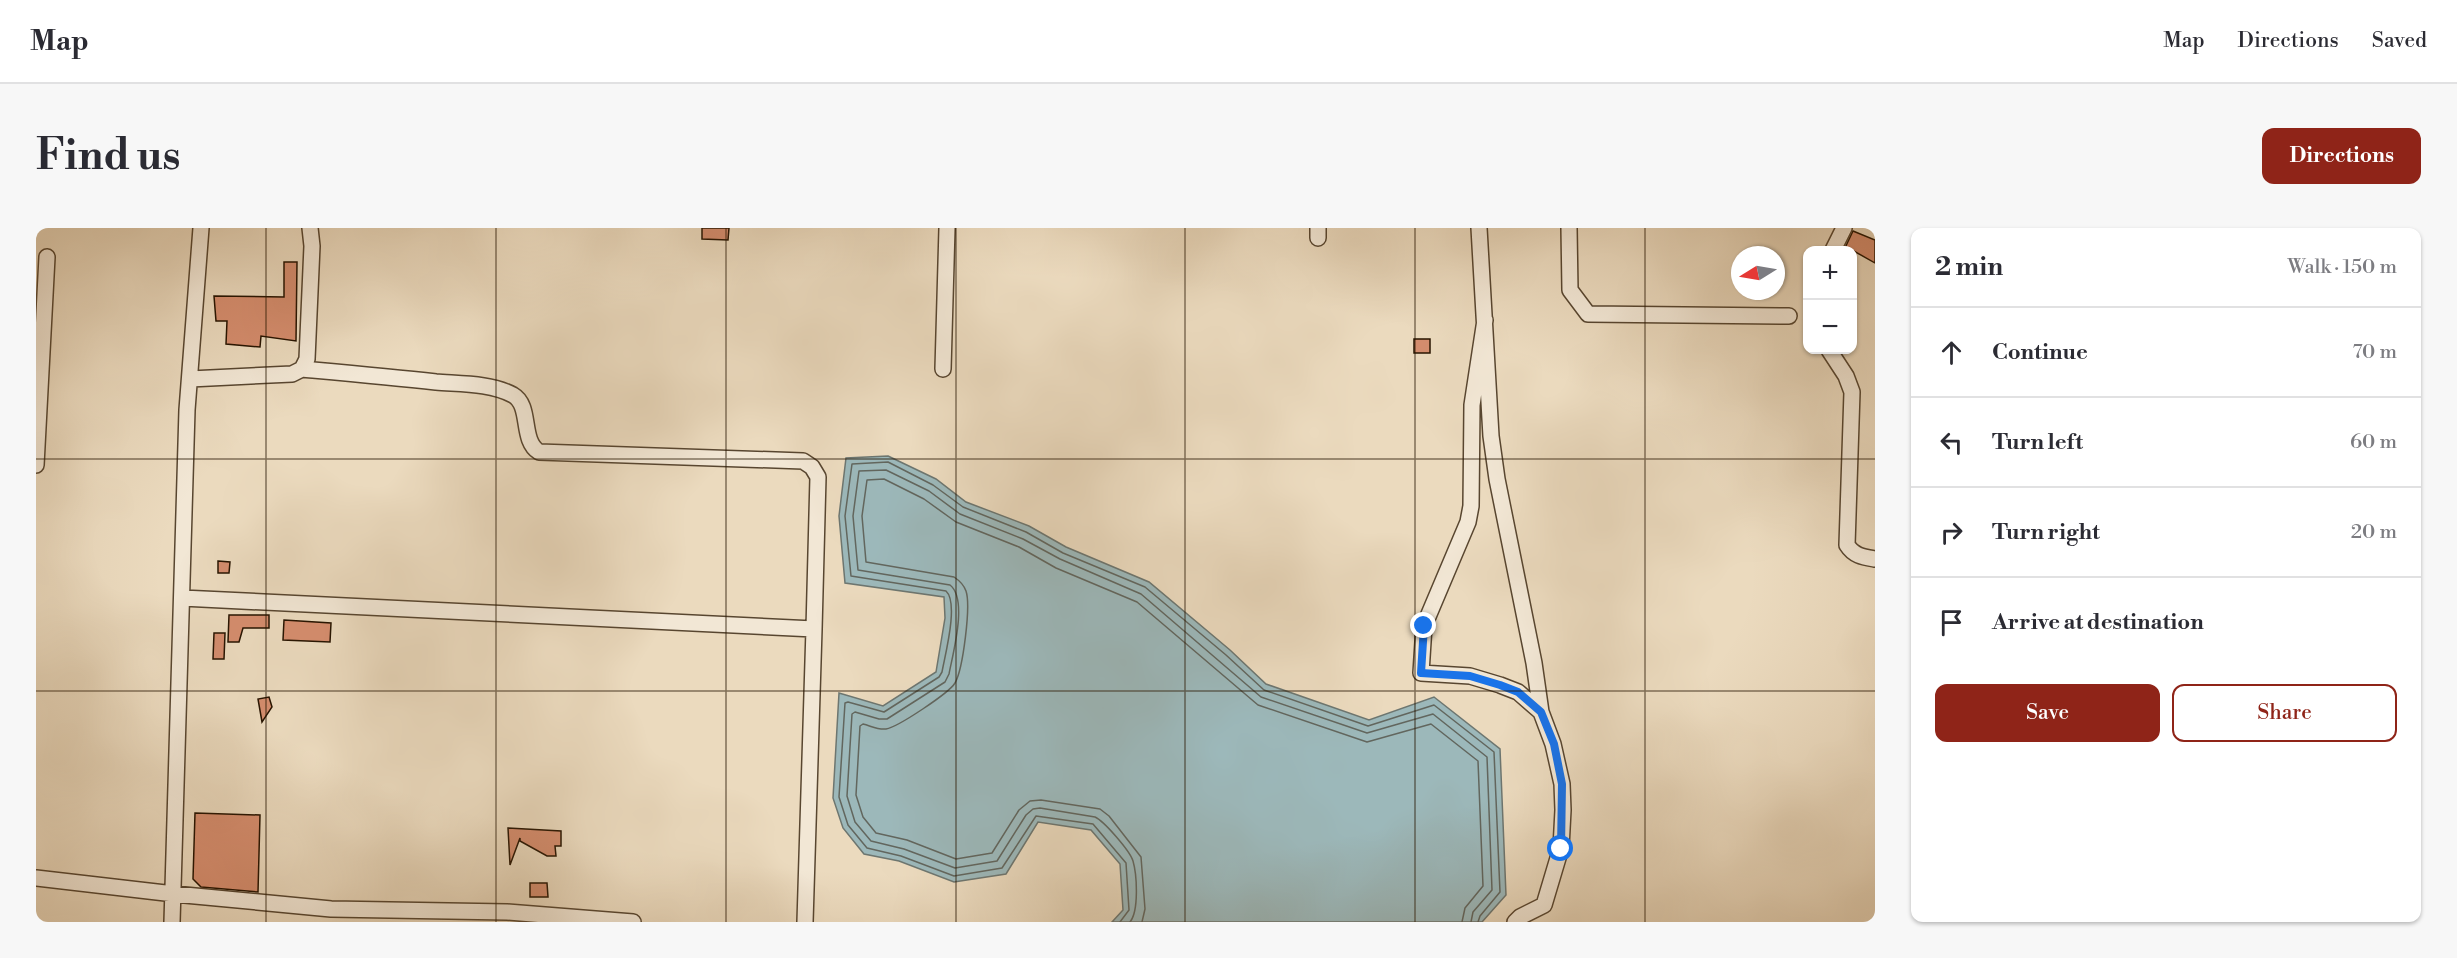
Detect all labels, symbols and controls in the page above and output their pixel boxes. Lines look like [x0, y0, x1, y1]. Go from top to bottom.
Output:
text: Map [30, 24, 89, 59]
text: Map [2163, 28, 2205, 54]
text: Directions [2238, 28, 2339, 54]
text: Saved [2372, 28, 2427, 54]
button: Directions [2262, 128, 2421, 184]
text: Find us [36, 130, 180, 183]
north arrow [1731, 246, 1785, 300]
map controls [1803, 246, 1857, 354]
button: + [1803, 246, 1857, 300]
text: 2 min [1935, 251, 2003, 283]
text: Walk · 150 m [2288, 255, 2397, 280]
button: − [1803, 300, 1857, 354]
icon: ahead [1935, 336, 1968, 369]
text: Continue [1992, 339, 2088, 366]
text: 70 m [2353, 340, 2397, 365]
icon: left [1935, 426, 1968, 459]
text: Turn left [1992, 429, 2083, 456]
text: 60 m [2350, 430, 2397, 455]
icon: right [1935, 516, 1968, 549]
text: Turn right [1992, 519, 2100, 546]
text: 20 m [2351, 520, 2397, 545]
icon: arrive [1935, 606, 1968, 639]
text: Arrive at destination [1992, 609, 2204, 636]
route end [1410, 612, 1436, 638]
button: Save [1935, 684, 2160, 742]
button: Share [2172, 684, 2397, 742]
route start [1547, 835, 1573, 861]

